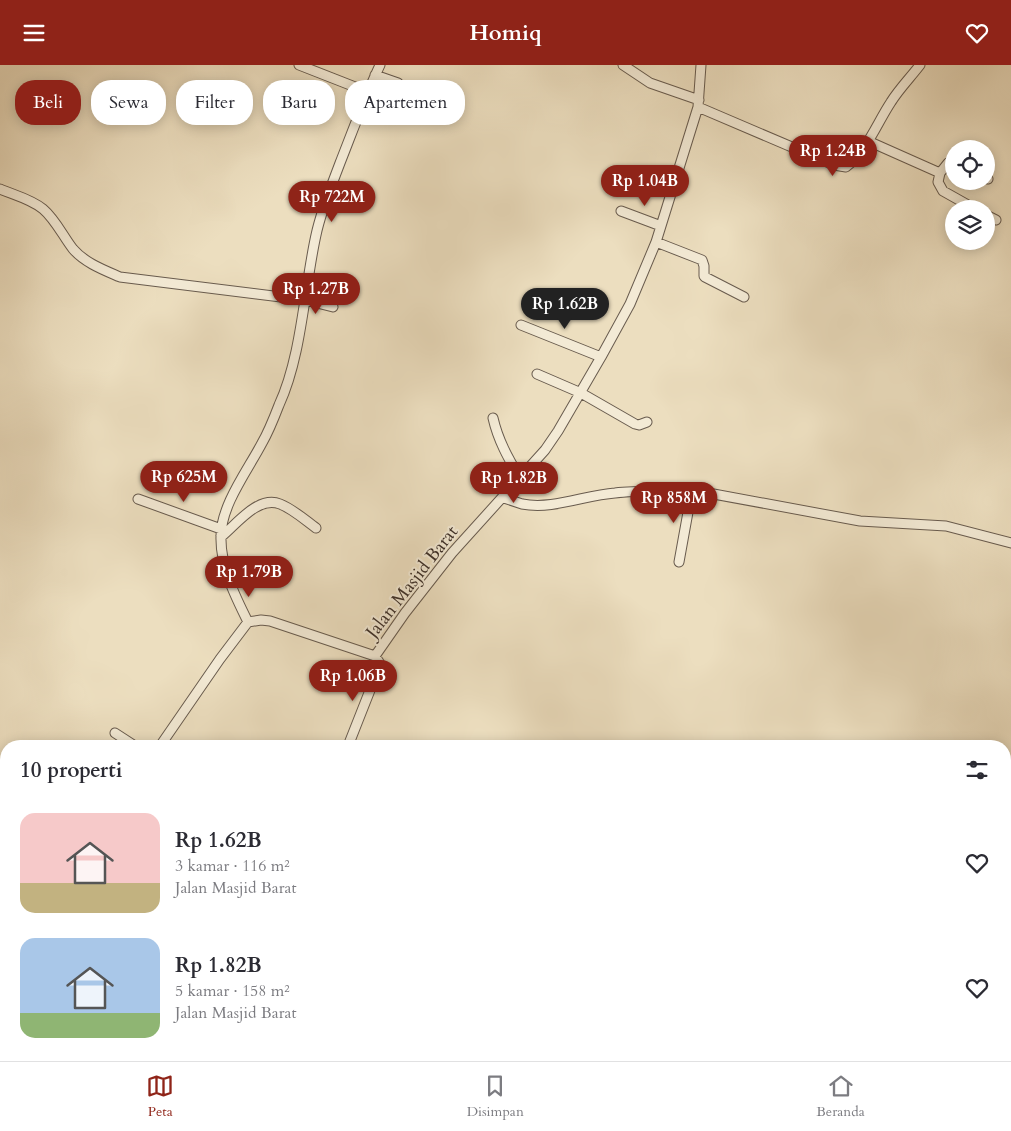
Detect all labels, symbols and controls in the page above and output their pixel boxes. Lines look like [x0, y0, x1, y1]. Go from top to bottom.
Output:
text: Homiq [469, 18, 542, 48]
icon: menu [20, 19, 48, 47]
icon: heart [963, 19, 991, 47]
chip: Beli [15, 80, 81, 125]
chip: Sewa [91, 80, 166, 125]
chip: Filter [176, 80, 253, 125]
chip: Baru [263, 80, 335, 125]
chip: Apartemen [345, 80, 465, 125]
pin: Rp 1.24B [781, 135, 885, 177]
text: Rp 1.24B [800, 140, 866, 162]
map controls [945, 140, 995, 250]
button: locate [945, 140, 995, 190]
pin: Rp 1.04B [593, 165, 697, 207]
text: Rp 1.04B [612, 170, 678, 192]
pin: Rp 722M [286, 181, 378, 223]
text: Rp 722M [299, 186, 365, 208]
button: layers [945, 200, 995, 250]
pin: Rp 1.27B [264, 273, 368, 315]
text: Rp 1.27B [283, 278, 349, 300]
pin: Rp 1.62B [513, 287, 617, 330]
text: Rp 1.62B [532, 293, 598, 315]
pin: Rp 625M [138, 461, 230, 503]
pin: Rp 1.82B [462, 461, 566, 504]
text: Rp 625M [151, 466, 217, 488]
text: Rp 1.82B [481, 467, 547, 489]
pin: Rp 858M [628, 481, 720, 524]
text: Rp 858M [641, 487, 707, 509]
street label: Jalan Masjid Barat [358, 520, 464, 646]
pin: Rp 1.79B [197, 555, 301, 598]
text: Rp 1.79B [216, 561, 282, 583]
pin: Rp 1.06B [301, 659, 405, 702]
text: Rp 1.06B [320, 665, 386, 687]
text: 10 properti [20, 756, 122, 785]
icon: filters [963, 756, 991, 784]
text: Rp 1.62B [175, 826, 262, 855]
icon: home [60, 833, 120, 893]
icon: heart [963, 849, 991, 877]
text: 3 kamar · 116 m² [175, 855, 290, 877]
text: Jalan Masjid Barat [175, 877, 296, 899]
text: Rp 1.82B [175, 951, 262, 980]
icon: home [60, 958, 120, 1018]
icon: heart [963, 974, 991, 1002]
text: 5 kamar · 158 m² [175, 980, 290, 1002]
text: Jalan Masjid Barat [175, 1002, 296, 1024]
tab: Peta [146, 1072, 174, 1121]
tab: Disimpan [467, 1072, 524, 1121]
tab: Beranda [816, 1072, 865, 1121]

